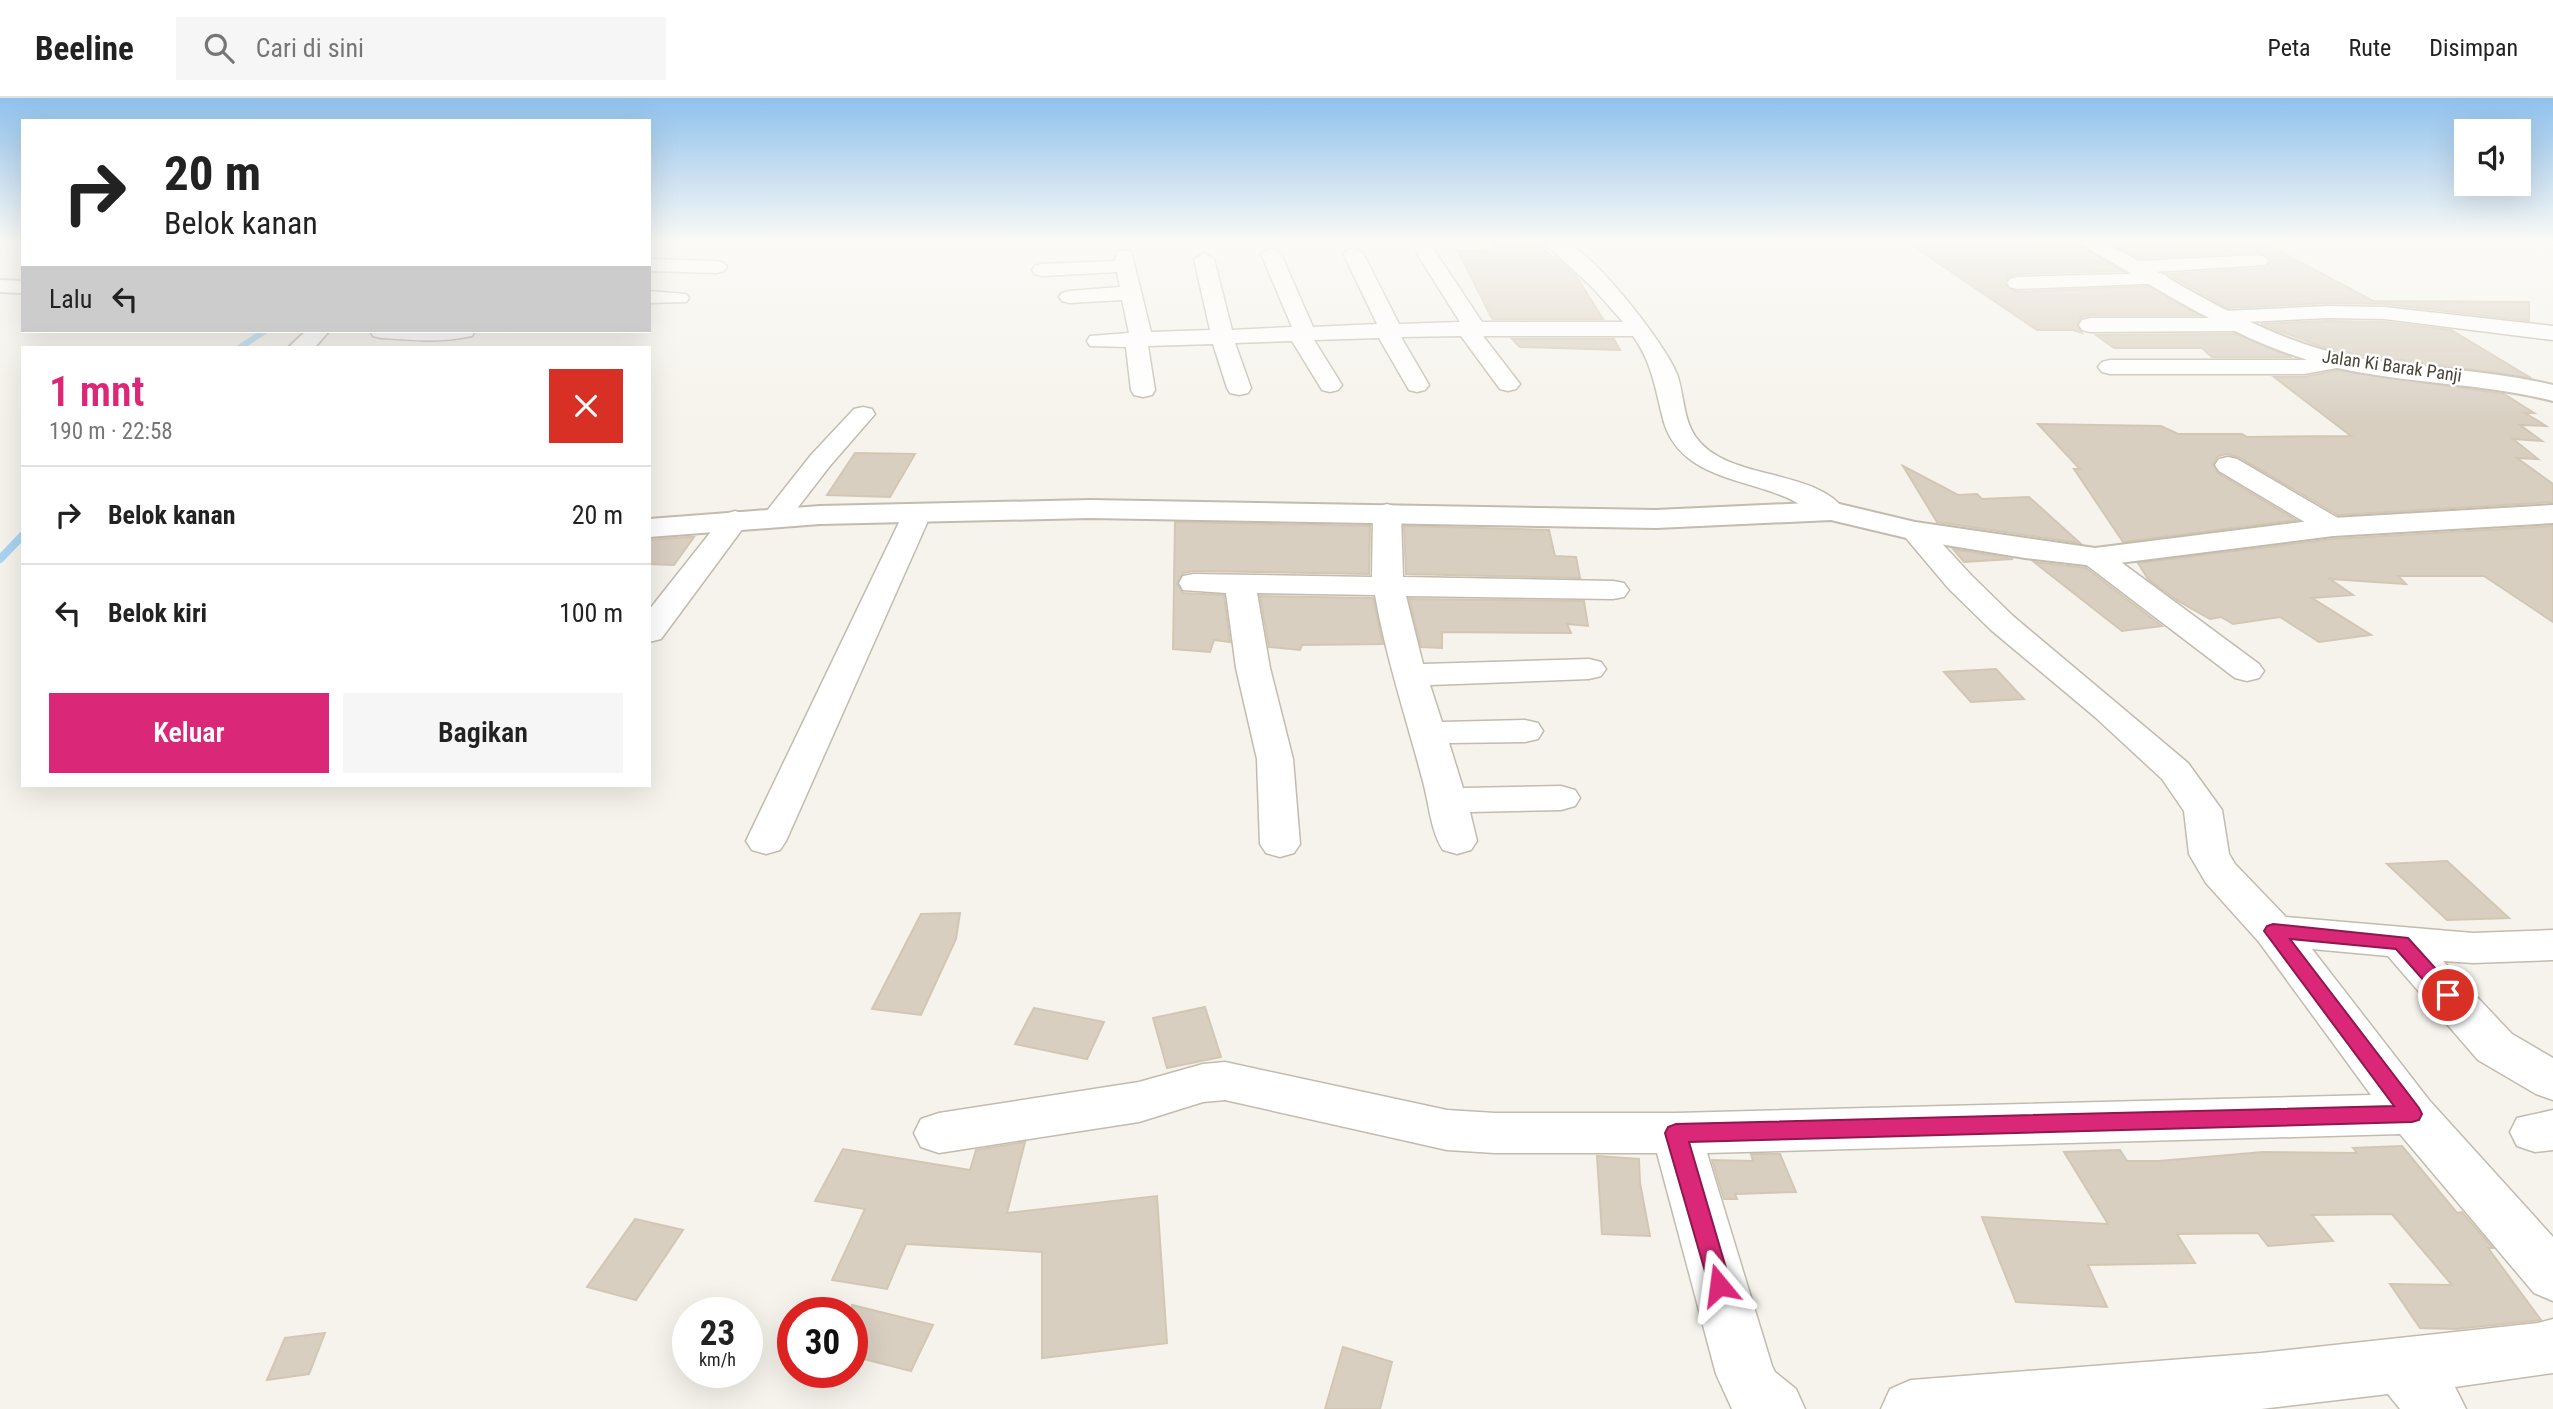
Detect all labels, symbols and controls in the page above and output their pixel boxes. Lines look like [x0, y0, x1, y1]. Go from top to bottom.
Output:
search box [176, 17, 666, 80]
text: Beeline [35, 29, 134, 68]
icon: search [200, 29, 238, 67]
text: Cari di sini [256, 33, 364, 63]
text: Peta [2268, 34, 2311, 62]
text: Rute [2349, 34, 2391, 62]
text: Disimpan [2429, 34, 2518, 62]
map controls [2454, 119, 2531, 196]
button: sound [2454, 119, 2531, 196]
text: 20 m [164, 145, 261, 202]
icon: right [49, 147, 140, 238]
text: Belok kanan [164, 204, 318, 242]
icon: left [106, 280, 144, 318]
text: Lalu [49, 284, 92, 314]
street label: Jalan Ki Barak Panji [2321, 345, 2463, 386]
text: 1 mnt [49, 367, 144, 416]
button: close [549, 369, 623, 443]
text: 190 m · 22:58 [49, 418, 173, 445]
icon: right [49, 496, 87, 534]
text: Belok kanan [108, 500, 235, 530]
text: 20 m [572, 500, 623, 530]
icon: left [49, 594, 87, 632]
text: Belok kiri [108, 598, 207, 628]
text: 100 m [559, 598, 623, 628]
button: Keluar [49, 693, 329, 773]
button: Bagikan [343, 693, 623, 773]
pin [2418, 965, 2478, 1025]
icon: arrive [2429, 976, 2467, 1014]
position arrow [1682, 1248, 1756, 1322]
speed limit sign: 30 [777, 1297, 868, 1388]
text: 23 [700, 1313, 735, 1354]
text: km/h [699, 1349, 736, 1370]

